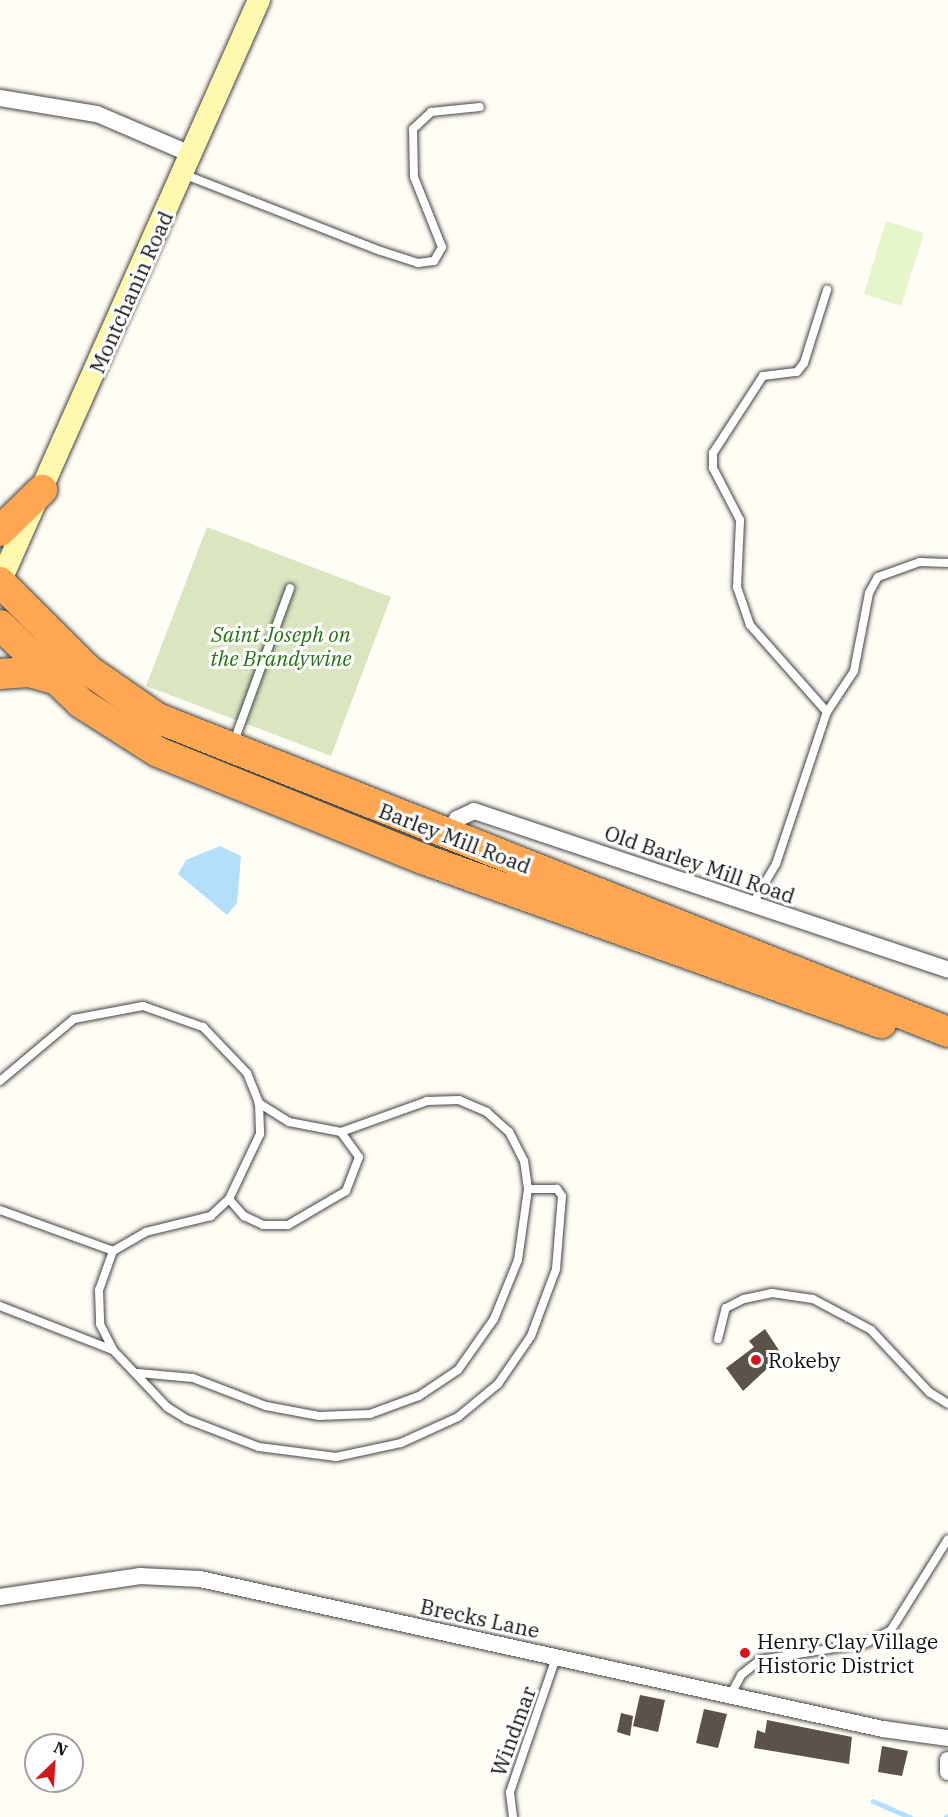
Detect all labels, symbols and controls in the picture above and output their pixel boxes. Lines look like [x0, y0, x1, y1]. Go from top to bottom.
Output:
street label: Montchanin Road [84, 207, 178, 377]
park label: Saint Joseph on the Brandywine [210, 621, 352, 671]
street label: Barley Mill Road [375, 797, 535, 879]
street label: Old Barley Mill Road [601, 820, 799, 908]
place label: Rokeby [768, 1347, 841, 1373]
marker: Rokeby [749, 1353, 763, 1367]
street label: Brecks Lane [418, 1593, 542, 1643]
place label: Henry Clay Village Historic District [757, 1628, 938, 1678]
marker: Henry Clay Village Historic District [738, 1646, 752, 1660]
street label: Windmar [485, 1683, 541, 1779]
north arrow [24, 1733, 84, 1793]
text: N [51, 1737, 71, 1760]

